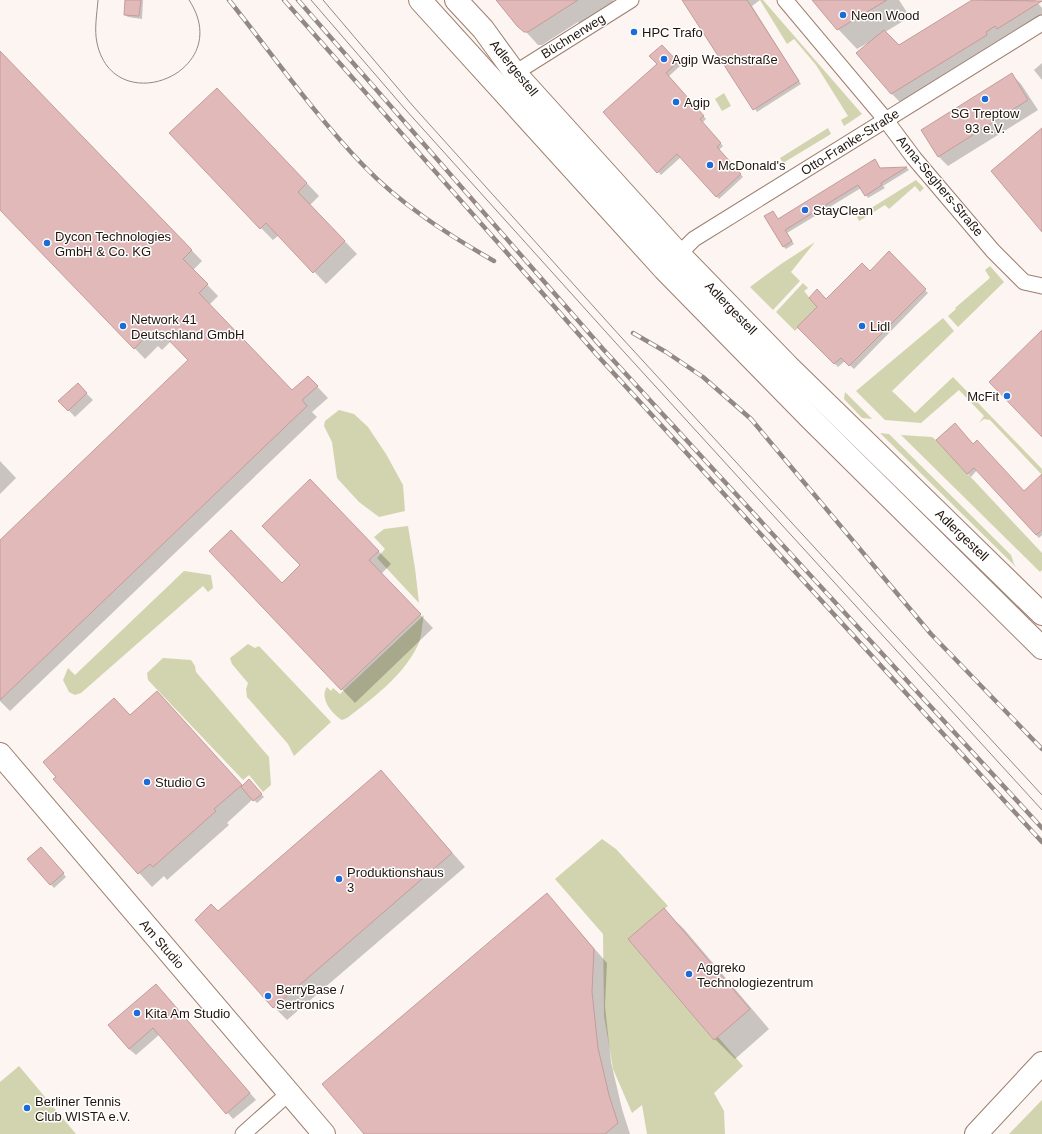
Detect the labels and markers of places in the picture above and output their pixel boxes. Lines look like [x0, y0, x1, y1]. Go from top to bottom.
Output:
place label: Neon Wood [851, 8, 919, 23]
marker: Neon Wood [838, 10, 848, 20]
place label: HPC Trafo [642, 25, 703, 40]
marker: HPC Trafo [629, 27, 639, 37]
place label: Agip Waschstraße [672, 52, 778, 67]
marker: Agip Waschstraße [659, 54, 669, 64]
marker: SG Treptow 93 e.V. [980, 94, 990, 104]
place label: Agip [684, 95, 710, 110]
marker: Agip [671, 97, 681, 107]
place label: SG Treptow 93 e.V. [951, 106, 1020, 136]
place label: McDonald's [718, 158, 786, 173]
marker: McDonald's [705, 160, 715, 170]
place label: StayClean [813, 203, 873, 218]
marker: StayClean [800, 205, 810, 215]
place label: Dycon Technologies GmbH & Co. KG [55, 229, 172, 259]
marker: Dycon Technologies GmbH & Co. KG [42, 238, 52, 248]
place label: Network 41 Deutschland GmbH [131, 312, 244, 342]
place label: Lidl [870, 319, 890, 334]
marker: Network 41 Deutschland GmbH [118, 321, 128, 331]
marker: Lidl [857, 321, 867, 331]
place label: McFit [967, 389, 999, 404]
marker: McFit [1002, 391, 1012, 401]
place label: Studio G [155, 775, 206, 790]
marker: Studio G [142, 777, 152, 787]
place label: Produktionshaus 3 [347, 865, 444, 895]
marker: Produktionshaus 3 [334, 874, 344, 884]
place label: Aggreko Technologiezentrum [697, 960, 813, 990]
marker: Aggreko Technologiezentrum [684, 969, 694, 979]
place label: BerryBase / Sertronics [276, 982, 344, 1012]
marker: BerryBase / Sertronics [263, 991, 273, 1001]
place label: Kita Am Studio [145, 1006, 230, 1021]
marker: Kita Am Studio [132, 1008, 142, 1018]
place label: Berliner Tennis Club WISTA e.V. [35, 1094, 130, 1124]
marker: Berliner Tennis Club WISTA e.V. [22, 1103, 32, 1113]

